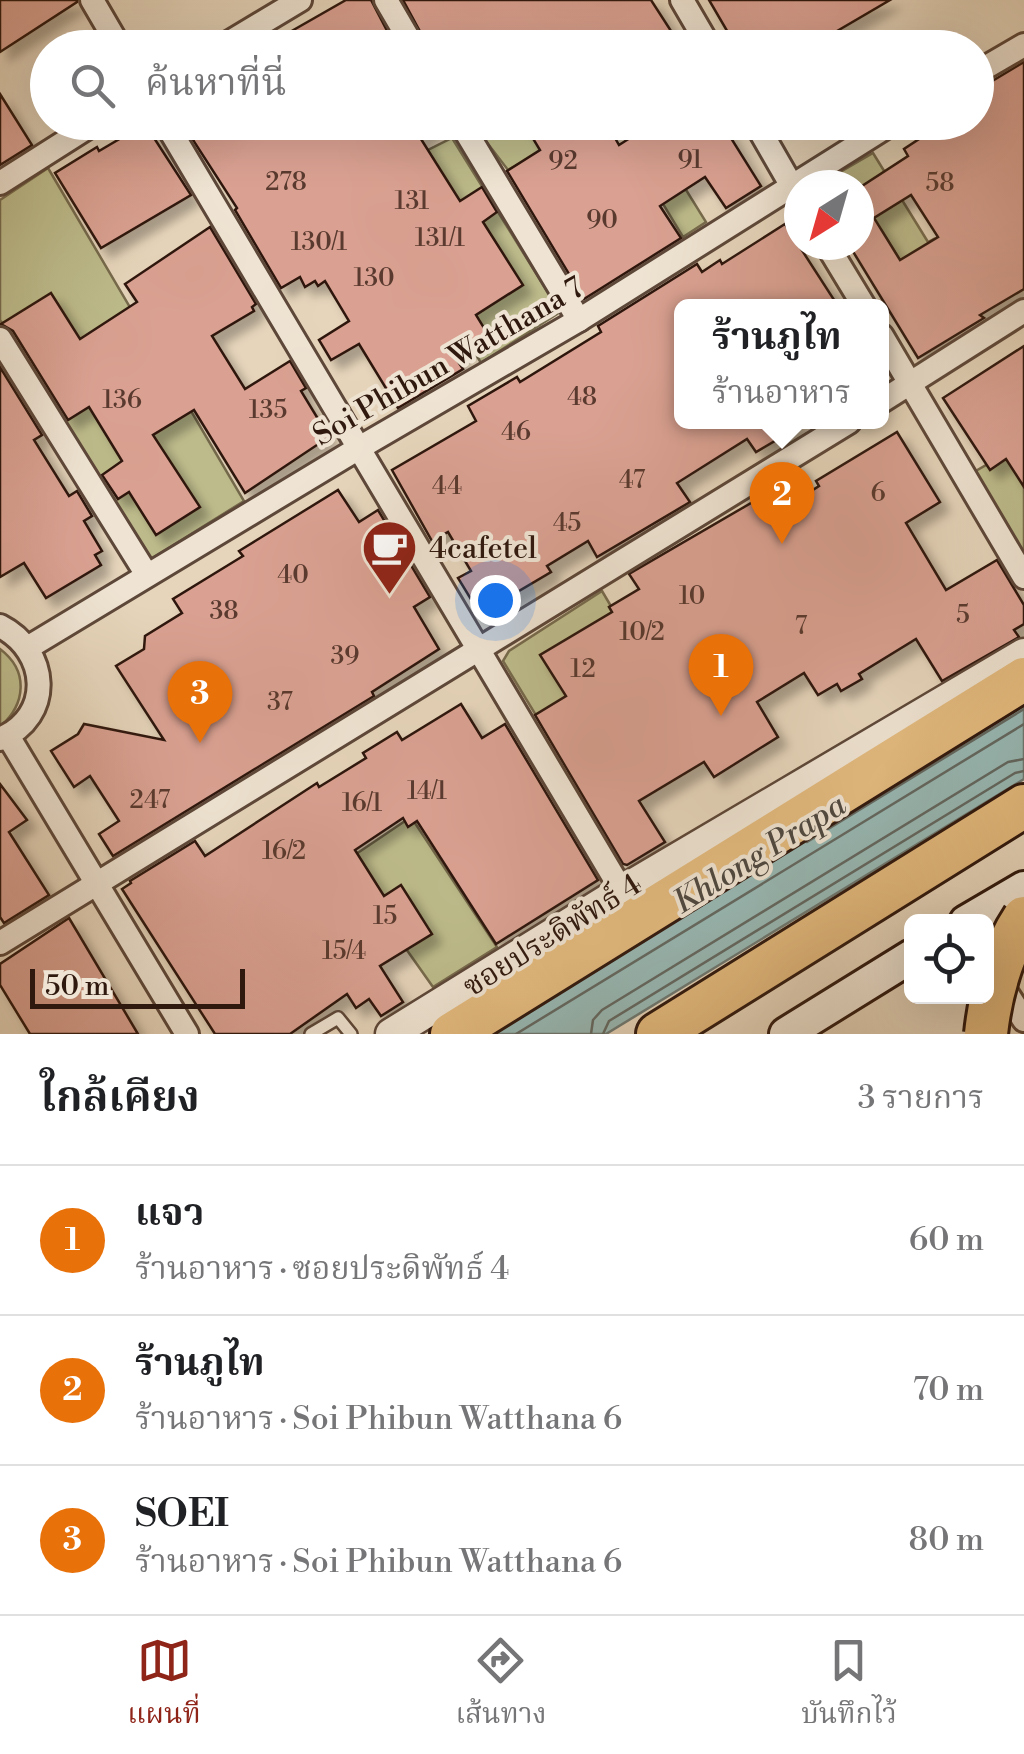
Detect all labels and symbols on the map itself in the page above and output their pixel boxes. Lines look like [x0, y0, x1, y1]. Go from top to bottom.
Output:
house number: 91 [677, 145, 703, 176]
house number: 92 [548, 146, 578, 177]
house number: 278 [265, 167, 307, 198]
house number: 58 [925, 168, 955, 199]
north arrow [784, 170, 874, 260]
house number: 131 [395, 186, 430, 217]
house number: 90 [586, 205, 618, 236]
house number: 131/1 [415, 223, 465, 254]
house number: 130/1 [291, 227, 348, 258]
house number: 130 [353, 263, 395, 294]
street label: Soi Phibun Watthana 7 [306, 269, 591, 455]
house number: 48 [567, 382, 597, 413]
house number: 136 [102, 385, 142, 416]
house number: 135 [249, 395, 287, 426]
house number: 46 [501, 417, 531, 448]
pin: 2 [750, 462, 814, 544]
house number: 47 [619, 465, 646, 496]
house number: 44 [432, 471, 462, 502]
house number: 6 [870, 478, 886, 509]
house number: 45 [553, 508, 581, 539]
cafe icon: 4cafetel [360, 518, 420, 597]
place label: 4cafetel [429, 530, 537, 568]
house number: 40 [277, 560, 309, 591]
your location [470, 575, 521, 626]
house number: 10 [679, 581, 705, 612]
house number: 38 [209, 596, 239, 627]
house number: 5 [956, 600, 970, 631]
house number: 7 [795, 611, 808, 642]
house number: 10/2 [619, 617, 665, 648]
pin: 1 [688, 634, 754, 716]
house number: 39 [331, 641, 359, 672]
house number: 12 [570, 654, 596, 685]
pin: 3 [168, 660, 232, 743]
house number: 37 [267, 687, 293, 718]
house number: 14/1 [407, 776, 447, 807]
house number: 247 [130, 785, 171, 816]
water label: Khlong Prapa [666, 785, 854, 923]
house number: 16/1 [342, 788, 382, 819]
house number: 16/2 [262, 836, 306, 867]
street label: ซอยประดิพัทธ์ 4 [456, 866, 649, 1006]
house number: 15 [373, 901, 397, 932]
house number: 15/4 [322, 936, 366, 967]
scale bar [30, 964, 245, 1008]

